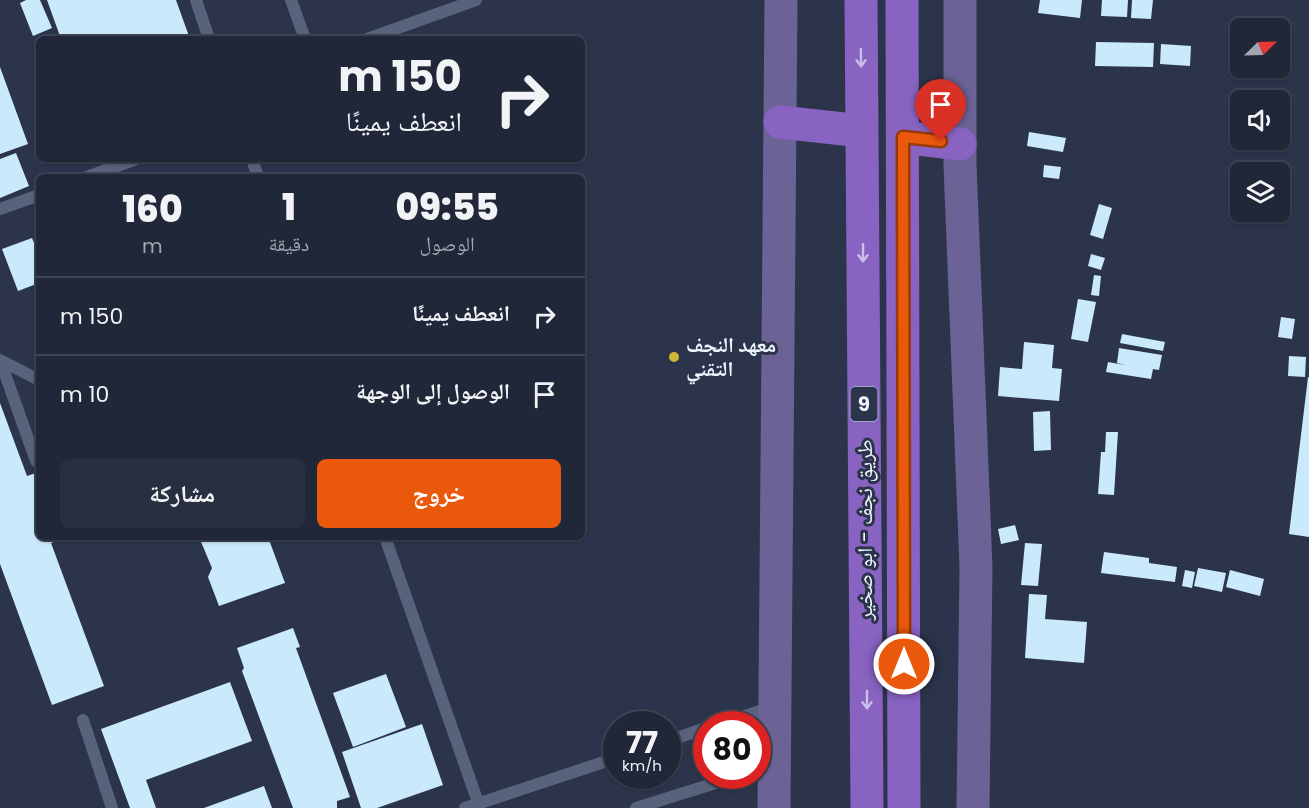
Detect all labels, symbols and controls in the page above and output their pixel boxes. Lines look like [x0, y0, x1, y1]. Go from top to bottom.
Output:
north arrow [1230, 18, 1290, 78]
map controls [1230, 18, 1290, 222]
text: 150 m [338, 47, 462, 106]
one-way arrow [855, 48, 867, 68]
icon: right [483, 60, 561, 138]
pin [915, 79, 966, 141]
icon: arrive [924, 88, 957, 121]
button: sound [1230, 90, 1290, 150]
text: انعطف يمينًا [346, 103, 462, 140]
button: layers [1230, 162, 1290, 222]
text: 1 [282, 182, 296, 233]
text: 09:55 [395, 182, 499, 233]
text: 160 [122, 184, 183, 235]
text: دقيقة [269, 230, 309, 258]
text: الوصول [419, 230, 475, 258]
text: m [142, 232, 163, 260]
one-way arrow [857, 243, 869, 263]
text: انعطف يمينًا [412, 298, 510, 329]
icon: right [528, 300, 561, 333]
text: 150 m [60, 301, 123, 332]
place label: معهد النجف التقني [686, 330, 776, 385]
marker: معهد النجف التقني [667, 350, 681, 364]
text: الوصول إلى الوجهة [356, 376, 510, 407]
icon: arrive [528, 378, 561, 411]
text: 10 m [60, 379, 109, 410]
road number: 9 [850, 387, 878, 421]
street label: طريق نجف - ابو صخير [850, 439, 879, 622]
button: مشاركة [60, 459, 305, 528]
button: خروج [317, 459, 561, 528]
position arrow [872, 632, 936, 696]
one-way arrow [861, 690, 873, 710]
speed limit sign: 80 [693, 711, 771, 789]
text: 77 [626, 721, 658, 764]
text: km/h [622, 755, 662, 776]

